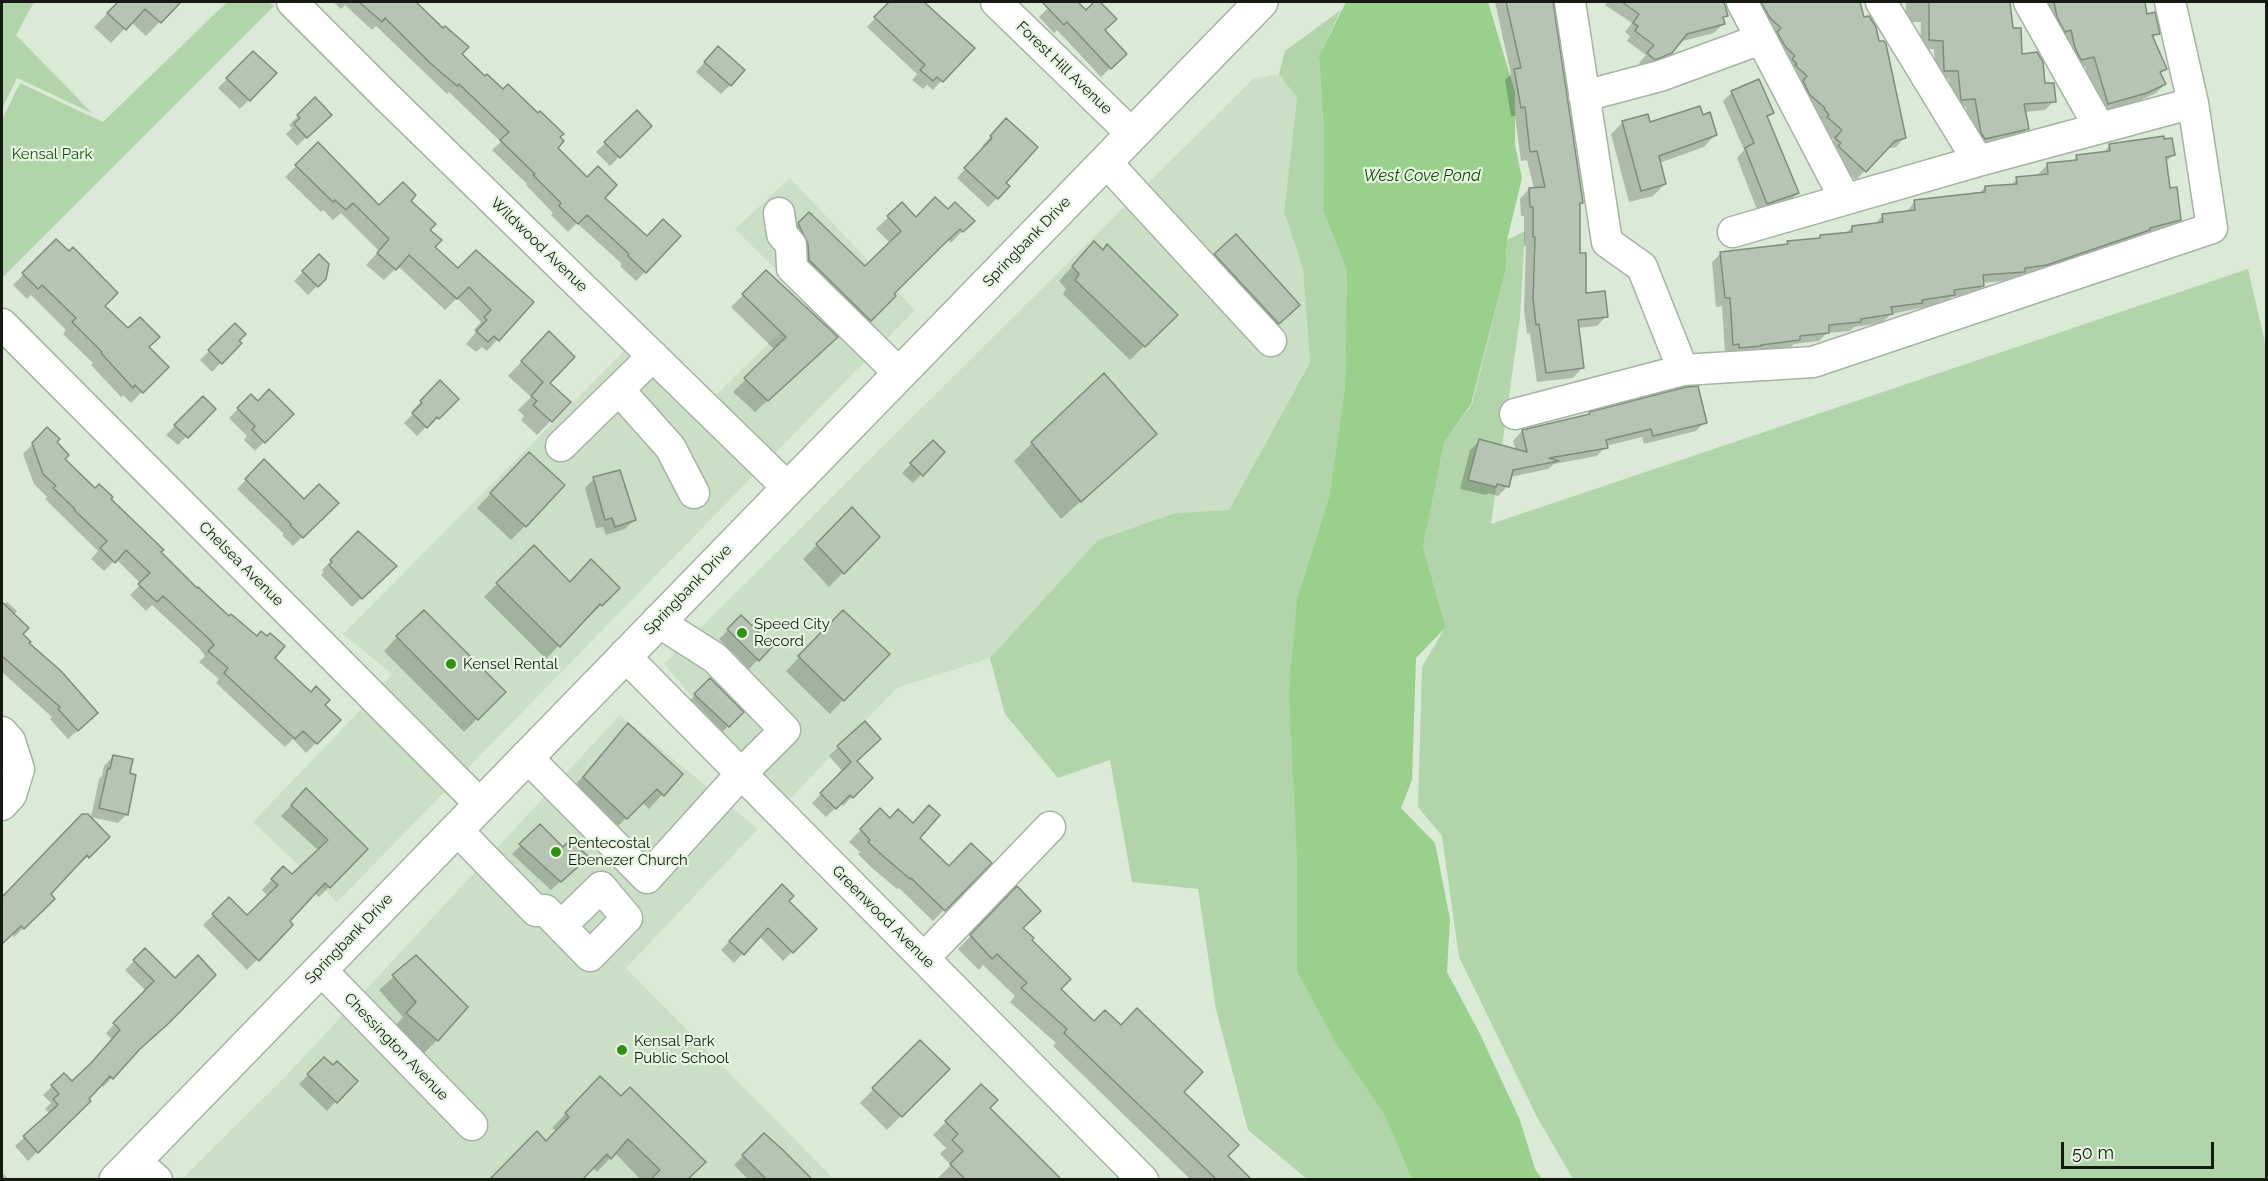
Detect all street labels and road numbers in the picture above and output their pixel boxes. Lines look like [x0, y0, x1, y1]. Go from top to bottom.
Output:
street label: Forest Hill Avenue [1012, 18, 1116, 118]
street label: Springbank Drive [979, 193, 1075, 291]
street label: Wildwood Avenue [487, 194, 591, 296]
street label: Chelsea Avenue [195, 518, 287, 610]
street label: Springbank Drive [640, 541, 736, 639]
street label: Greenwood Avenue [828, 862, 938, 972]
street label: Springbank Drive [301, 890, 397, 988]
street label: Chessington Avenue [340, 989, 452, 1105]

